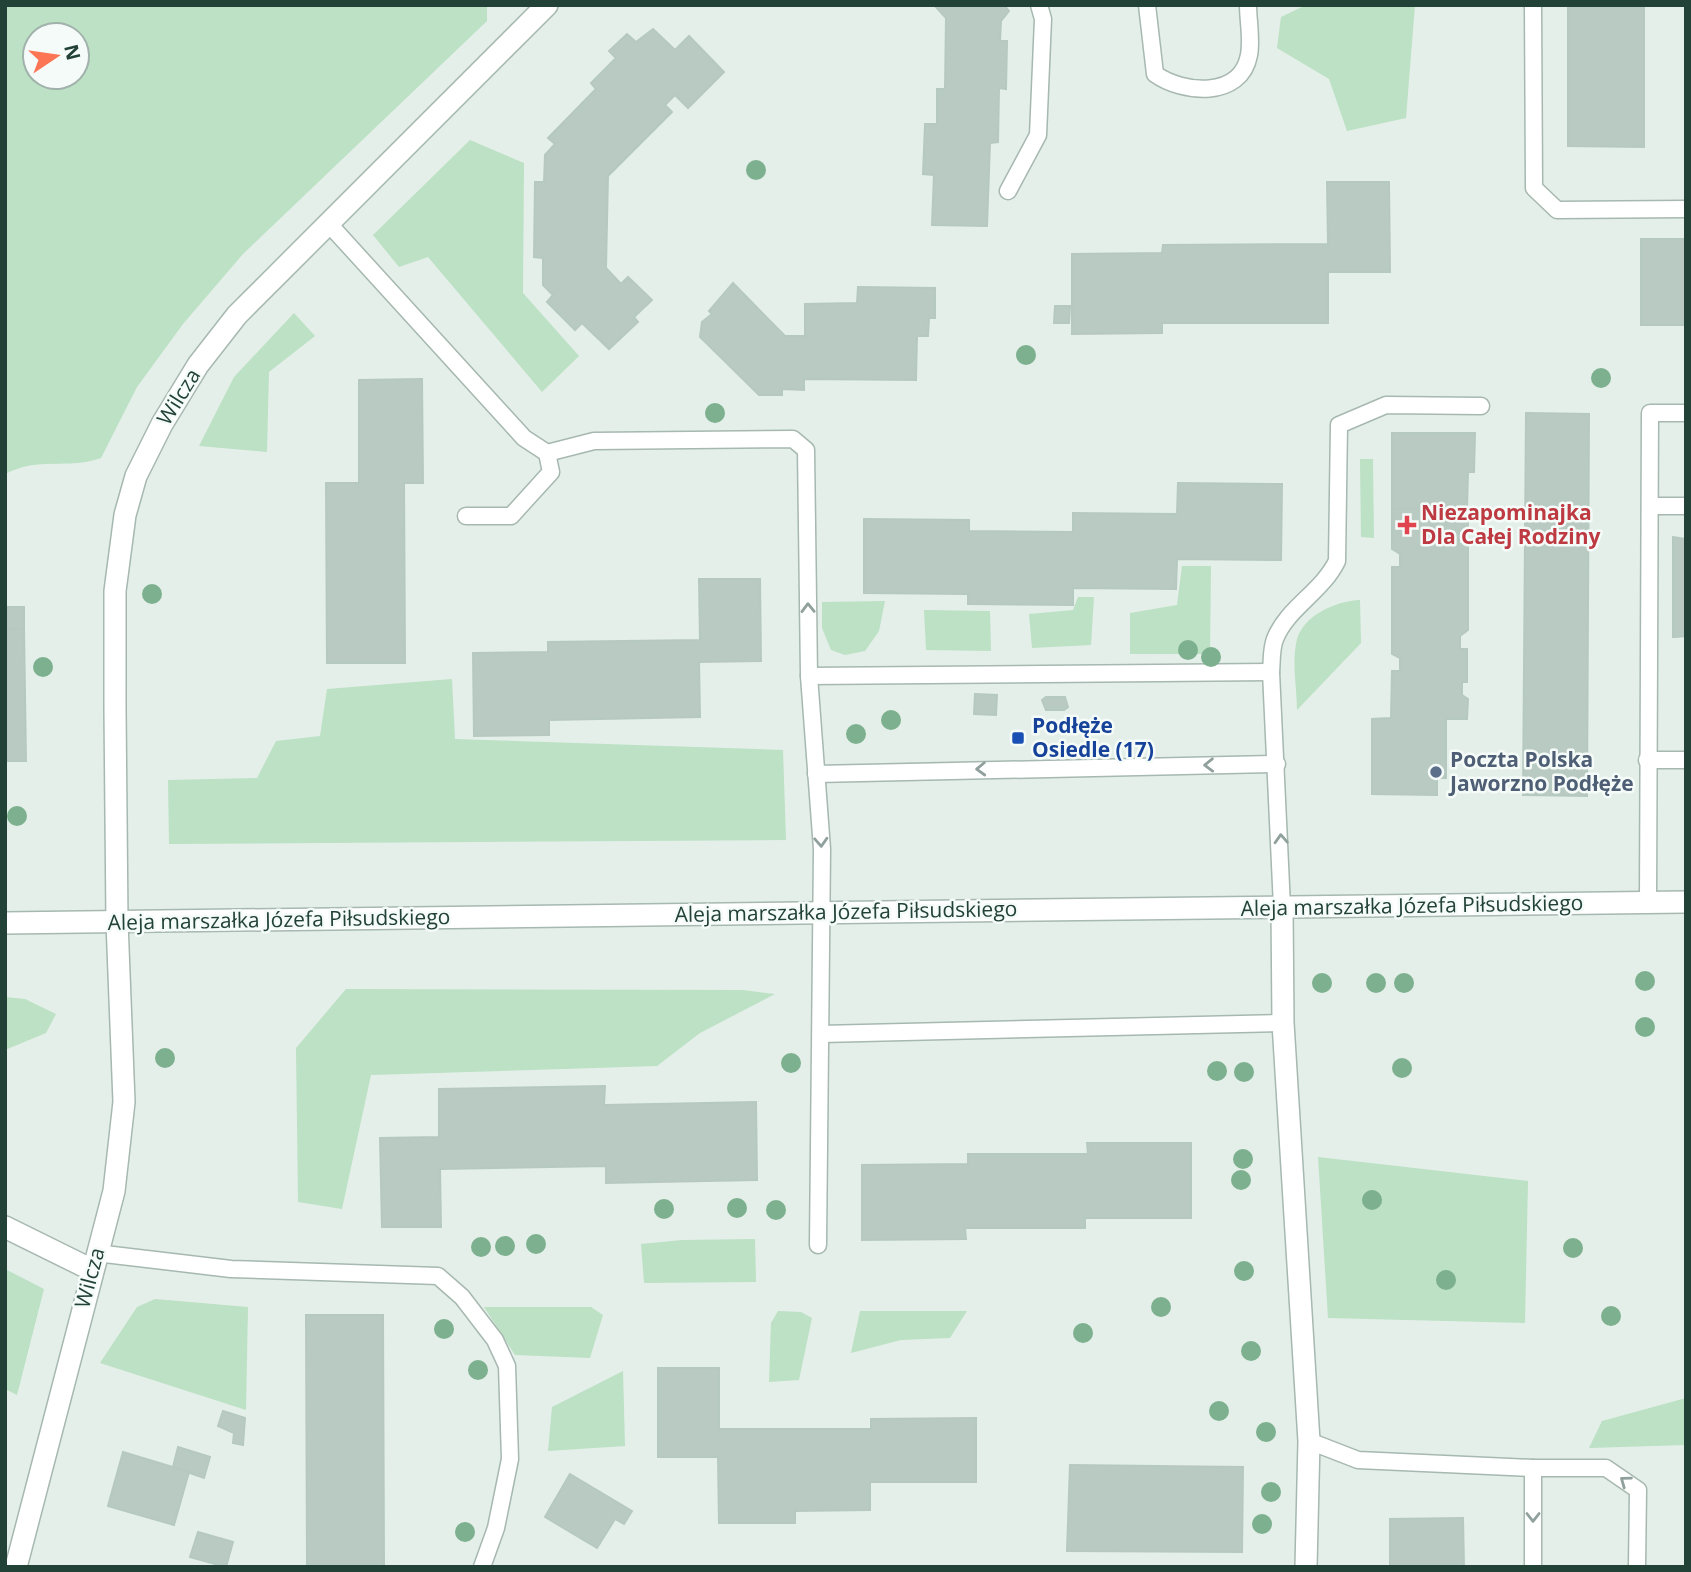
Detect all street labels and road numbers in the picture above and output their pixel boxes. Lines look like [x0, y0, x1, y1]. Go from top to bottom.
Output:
street label: Wilcza [150, 363, 206, 430]
street label: Aleja marszałka Józefa Piłsudskiego [1240, 888, 1584, 922]
street label: Aleja marszałka Józefa Piłsudskiego [674, 894, 1018, 928]
street label: Aleja marszałka Józefa Piłsudskiego [107, 902, 451, 936]
street label: Wilcza [68, 1244, 111, 1311]

